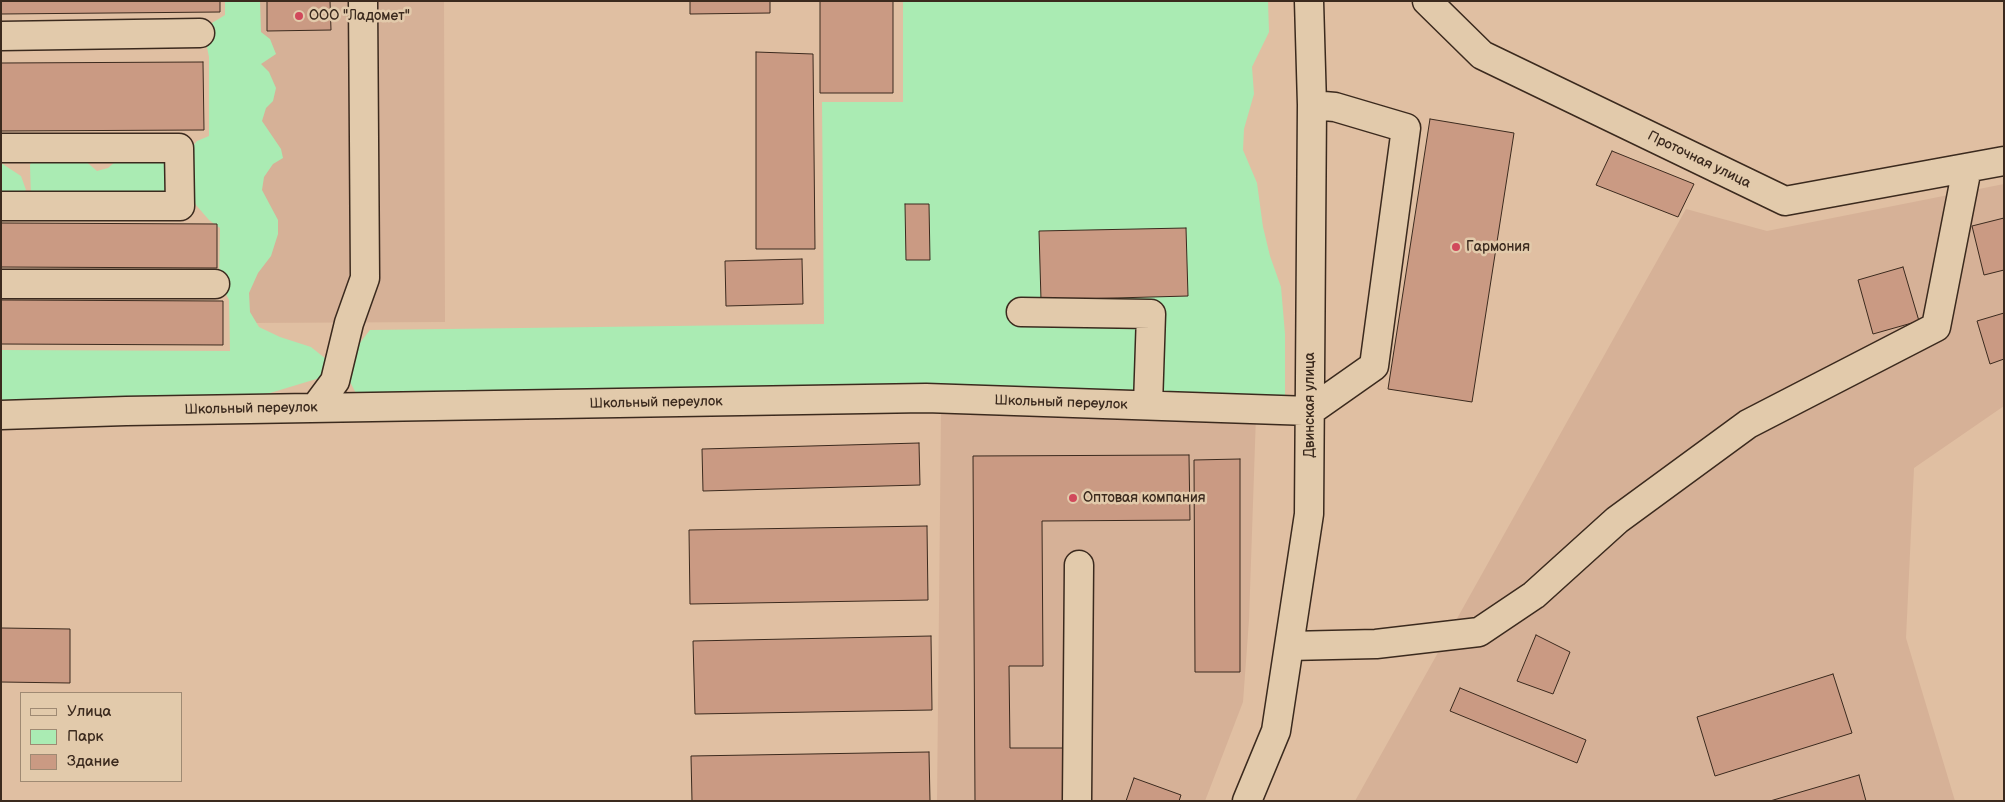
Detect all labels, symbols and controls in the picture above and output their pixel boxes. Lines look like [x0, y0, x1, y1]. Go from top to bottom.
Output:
place label: ООО "Ладомет" [309, 8, 410, 24]
marker: ООО "Ладомет" [293, 10, 305, 22]
street label: Проточная улица [1645, 128, 1753, 192]
place label: Гармония [1466, 239, 1530, 255]
marker: Гармония [1450, 241, 1462, 253]
street label: Двинская улица [1302, 352, 1318, 458]
street label: Школьный переулок [994, 392, 1128, 414]
street label: Школьный переулок [589, 393, 723, 413]
street label: Школьный переулок [184, 399, 318, 419]
place label: Оптовая компания [1083, 490, 1205, 506]
marker: Оптовая компания [1067, 492, 1079, 504]
legend [20, 692, 182, 782]
text: Улица [67, 702, 111, 721]
text: Парк [67, 727, 104, 746]
text: Здание [67, 752, 119, 771]

